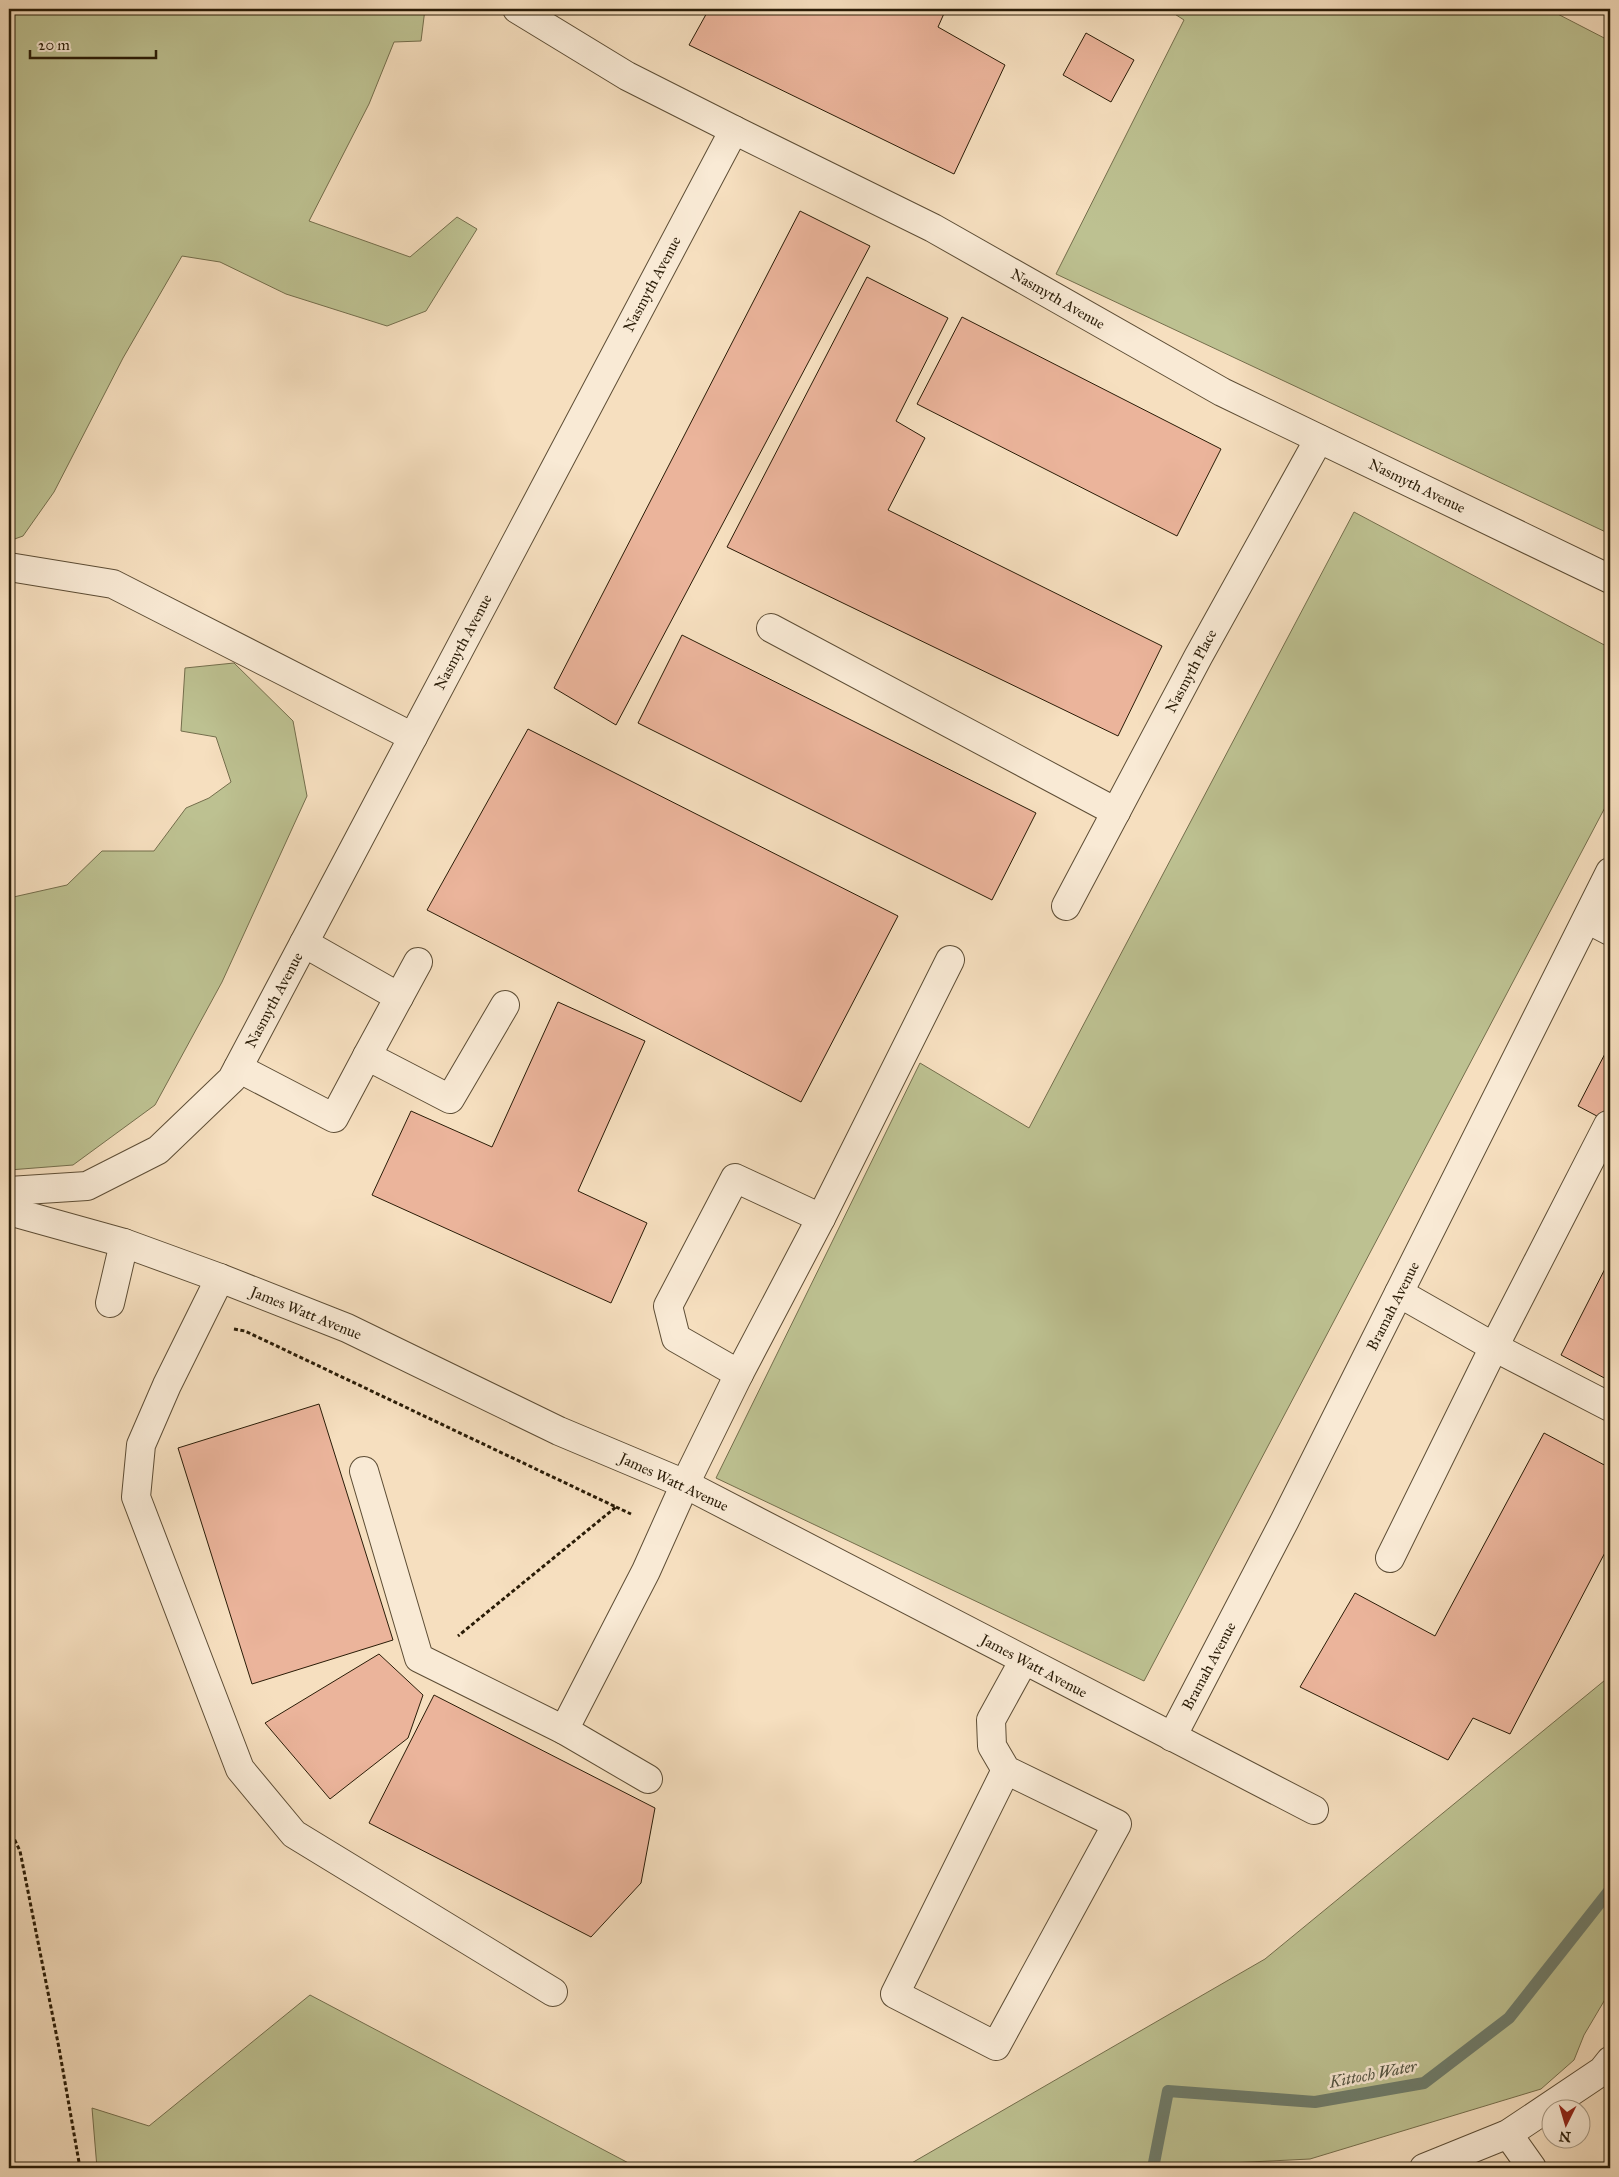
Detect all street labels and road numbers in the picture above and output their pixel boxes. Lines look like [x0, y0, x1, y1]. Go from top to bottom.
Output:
street label: Nasmyth Avenue [619, 233, 685, 335]
street label: Nasmyth Avenue [1008, 265, 1108, 333]
street label: Nasmyth Avenue [1366, 455, 1468, 517]
street label: Nasmyth Avenue [430, 591, 496, 693]
street label: Nasmyth Place [1161, 626, 1221, 716]
street label: Nasmyth Avenue [241, 949, 307, 1051]
street label: Bramah Avenue [1363, 1259, 1423, 1353]
street label: James Watt Avenue [246, 1282, 364, 1344]
street label: James Watt Avenue [614, 1448, 731, 1516]
street label: Bramah Avenue [1178, 1619, 1240, 1713]
street label: James Watt Avenue [975, 1629, 1090, 1703]

